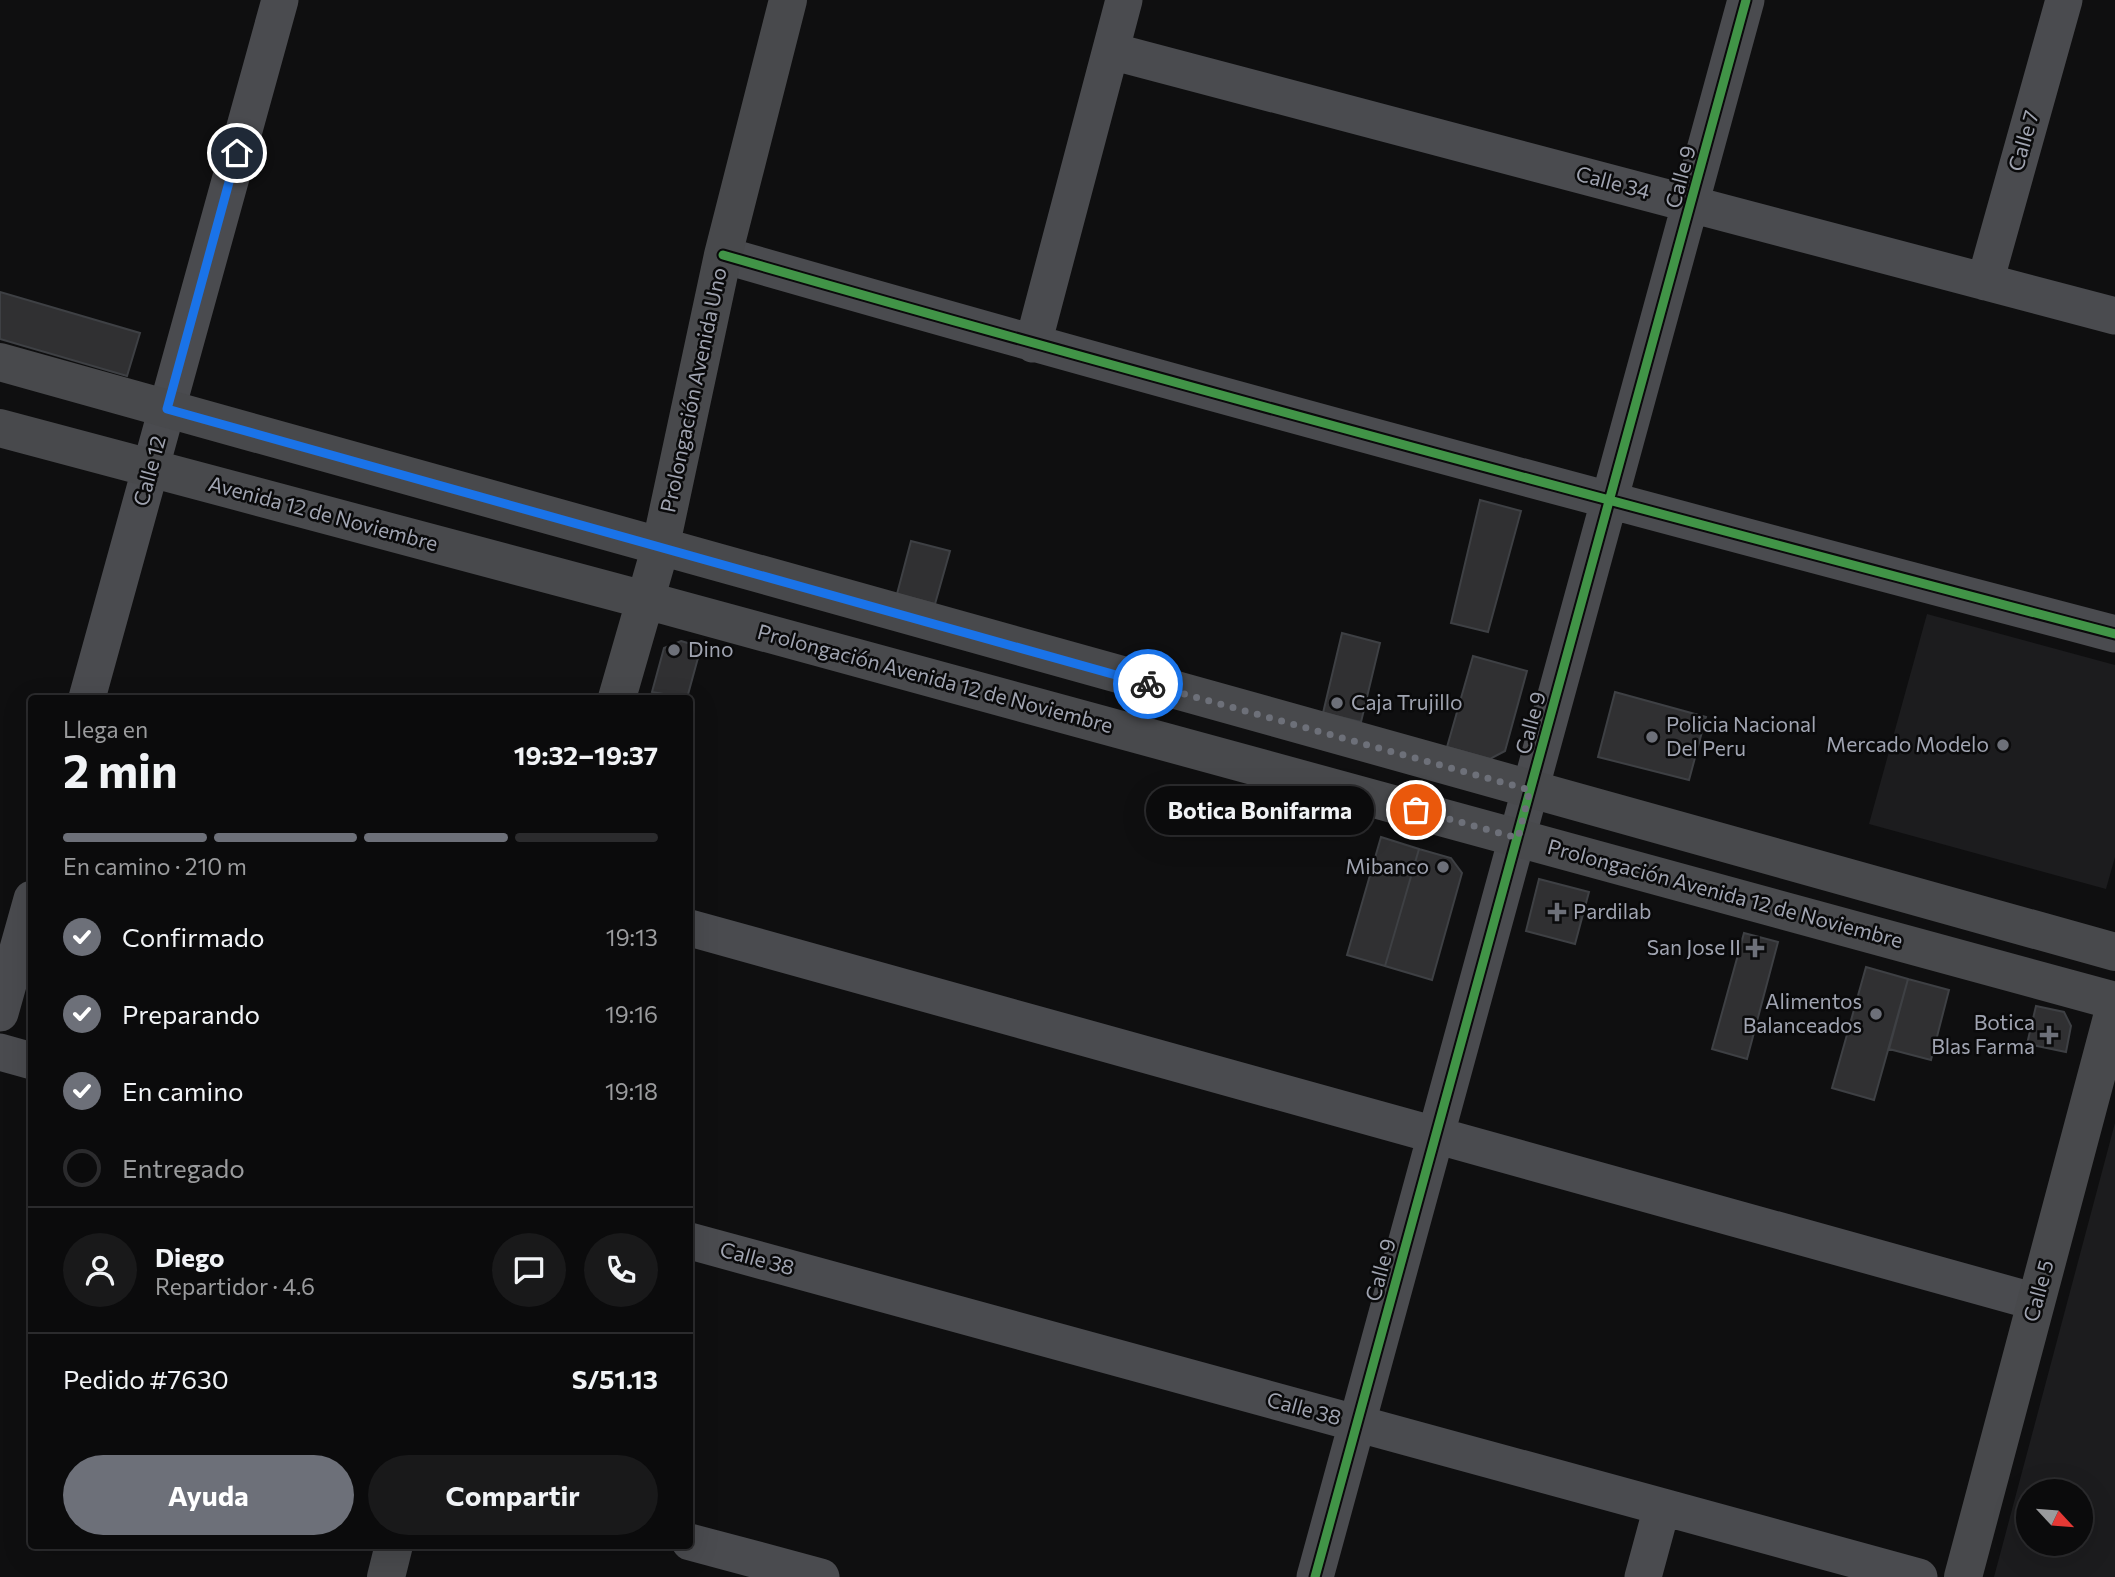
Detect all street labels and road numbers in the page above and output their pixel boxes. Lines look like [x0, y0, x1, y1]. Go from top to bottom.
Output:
street label: Calle 7 [2002, 107, 2043, 174]
street label: Calle 9 [1659, 143, 1700, 211]
street label: Calle 34 [1574, 160, 1654, 204]
street label: Prolongación Avenida Uno [654, 265, 731, 515]
street label: Calle 12 [127, 433, 170, 509]
street label: Avenida 12 de Noviembre [206, 470, 441, 555]
street label: Prolongación Avenida 12 de Noviembre [755, 618, 1116, 737]
street label: Calle 9 [1509, 689, 1550, 757]
street label: Prolongación Avenida 12 de Noviembre [1545, 833, 1906, 952]
street label: Calle 38 [718, 1236, 797, 1279]
street label: Calle 9 [1359, 1236, 1400, 1304]
street label: Calle 5 [2017, 1257, 2058, 1324]
street label: Calle 38 [1265, 1386, 1344, 1429]

